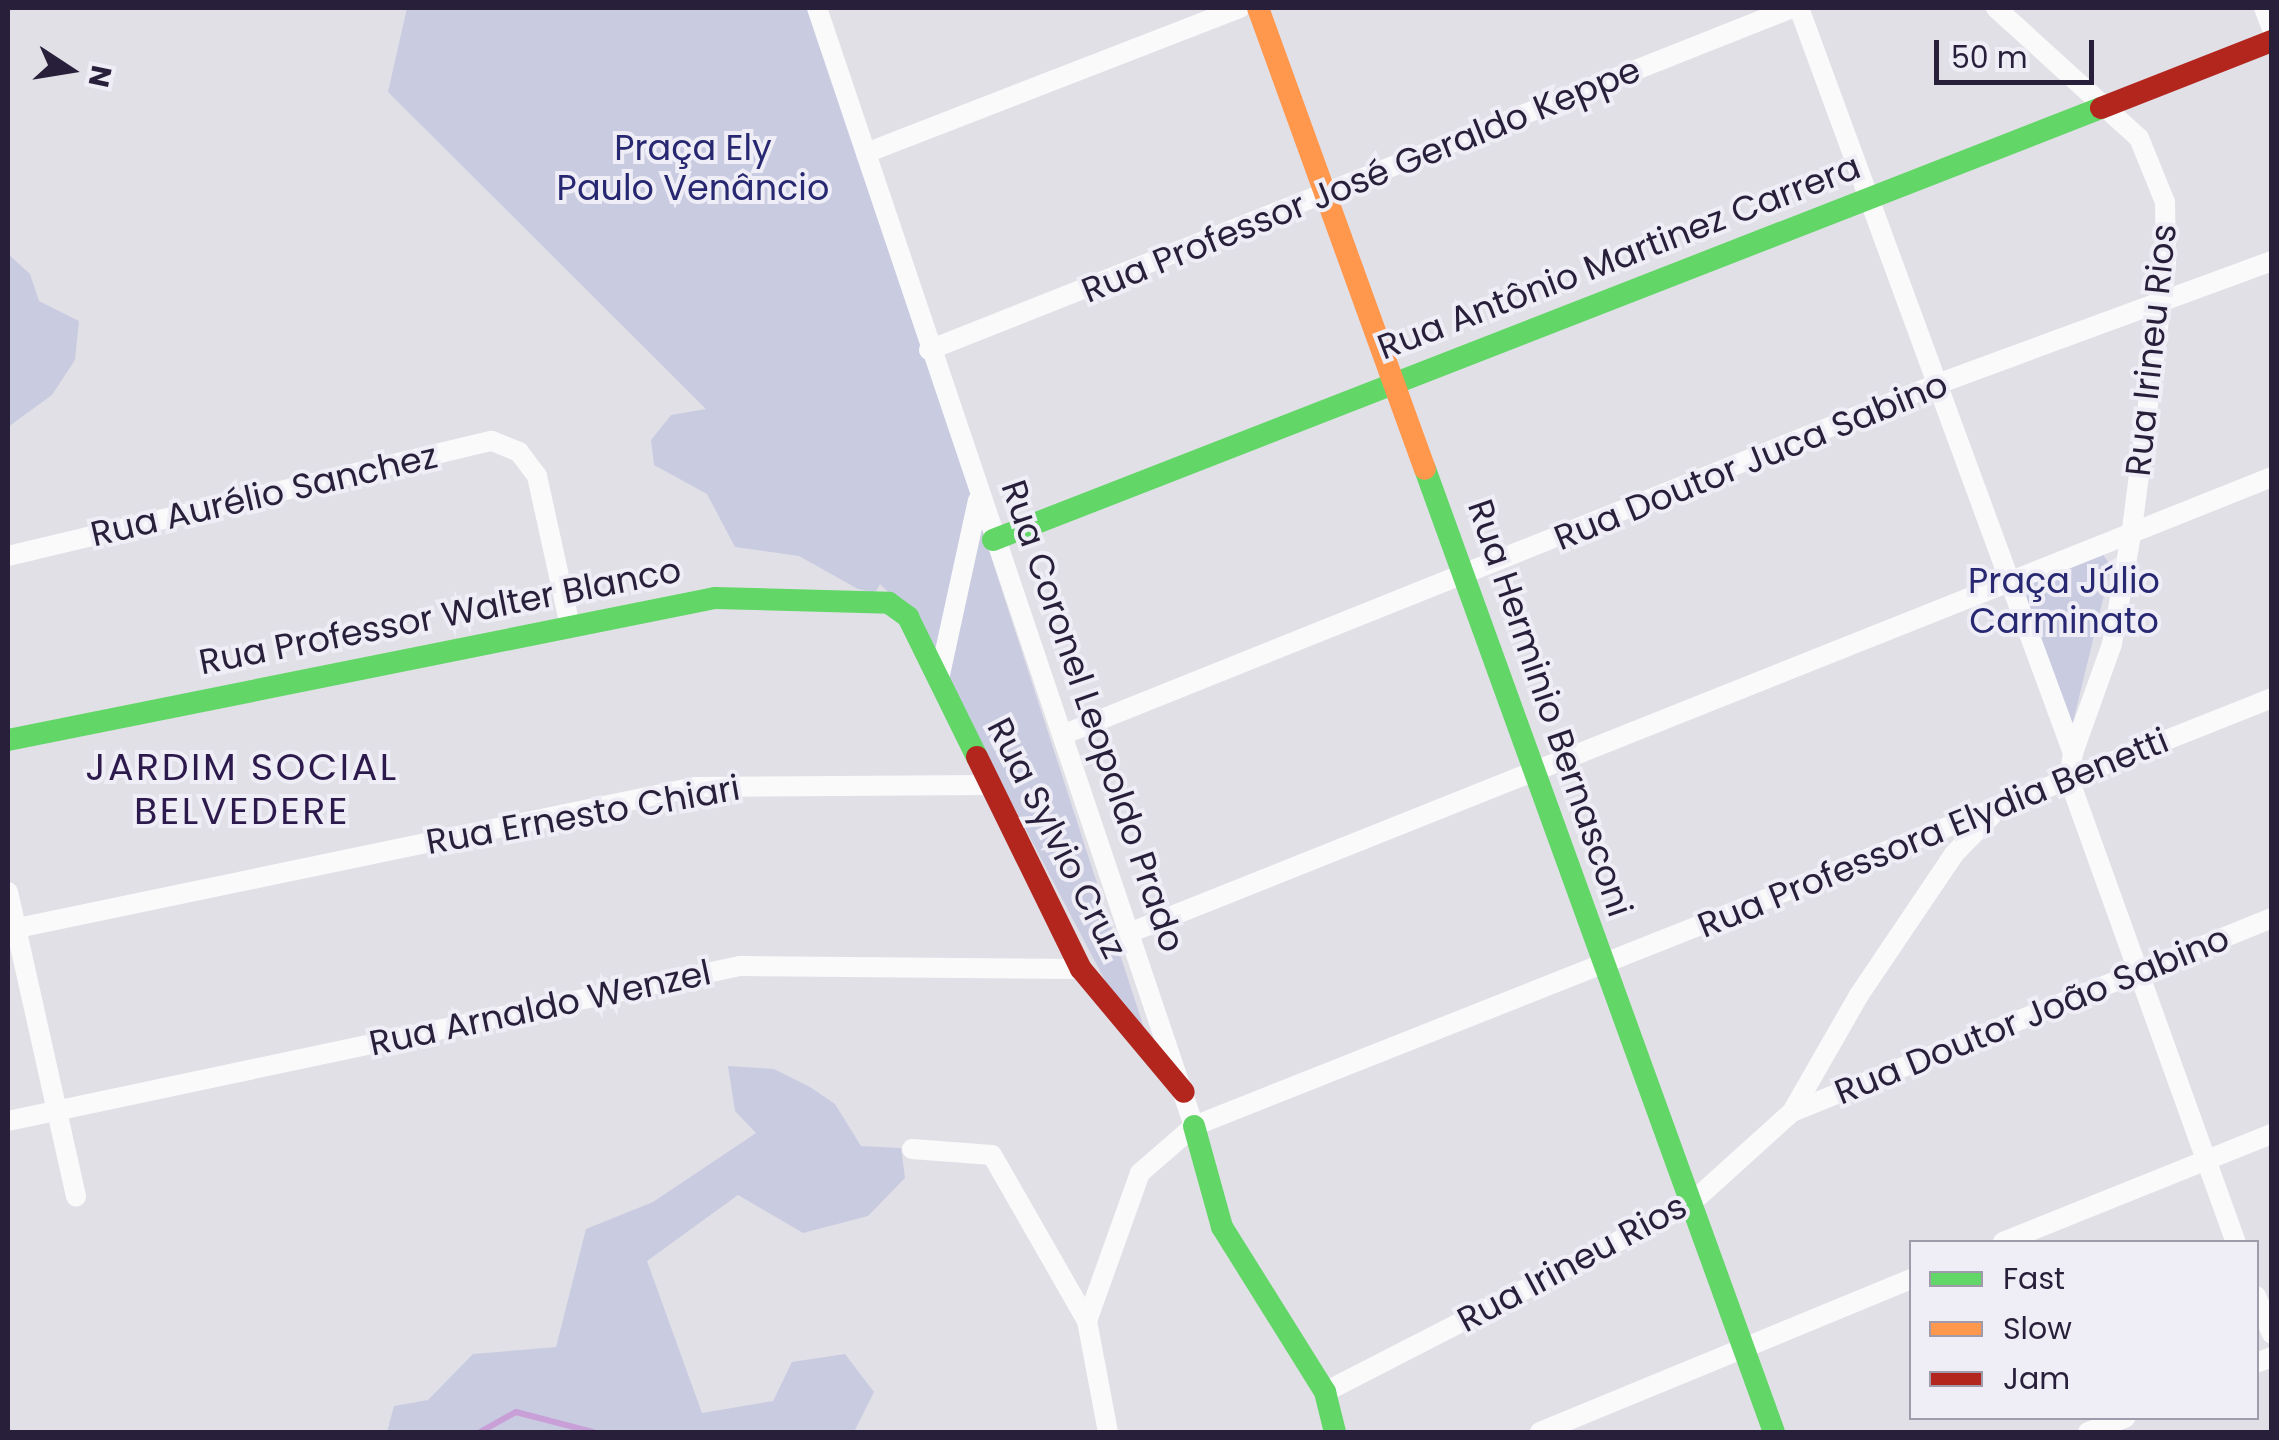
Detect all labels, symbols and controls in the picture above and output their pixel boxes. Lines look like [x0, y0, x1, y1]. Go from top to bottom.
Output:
north arrow [20, 20, 120, 120]
scale bar [1939, 20, 2099, 82]
text: 50 m [1951, 36, 2028, 79]
street label: Rua Professor José Geraldo Keppe [1076, 48, 1646, 312]
text: N [79, 62, 121, 91]
park label: Praça Ely Paulo Venâncio [557, 127, 829, 209]
street label: Rua Antônio Martinez Carrera [1372, 145, 1866, 369]
street label: Rua Irineu Rios [2117, 222, 2185, 478]
street label: Rua Doutor Juca Sabino [1548, 363, 1954, 559]
street label: Rua Aurélio Sanchez [87, 435, 441, 555]
street label: Rua Coronel Leopoldo Prado [992, 475, 1194, 957]
street label: Rua Herminio Bernasconi [1459, 494, 1641, 922]
street label: Rua Professor Walter Blanco [195, 549, 685, 683]
park label: Praça Júlio Carminato [1968, 560, 2160, 642]
street label: Rua Sylvio Cruz [978, 711, 1136, 965]
street label: Rua Professora Elydia Benetti [1692, 719, 2174, 947]
district label: JARDIM SOCIAL BELVEDERE [85, 744, 399, 834]
street label: Rua Ernesto Chiari [423, 767, 743, 863]
street label: Rua Doutor João Sabino [1829, 917, 2235, 1113]
street label: Rua Arnaldo Wenzel [365, 951, 715, 1065]
street label: Rua Irineu Rios [1450, 1185, 1694, 1341]
legend [1909, 1240, 2259, 1420]
text: Fast [2003, 1257, 2065, 1300]
text: Slow [2003, 1307, 2072, 1350]
text: Jam [2003, 1357, 2070, 1400]

